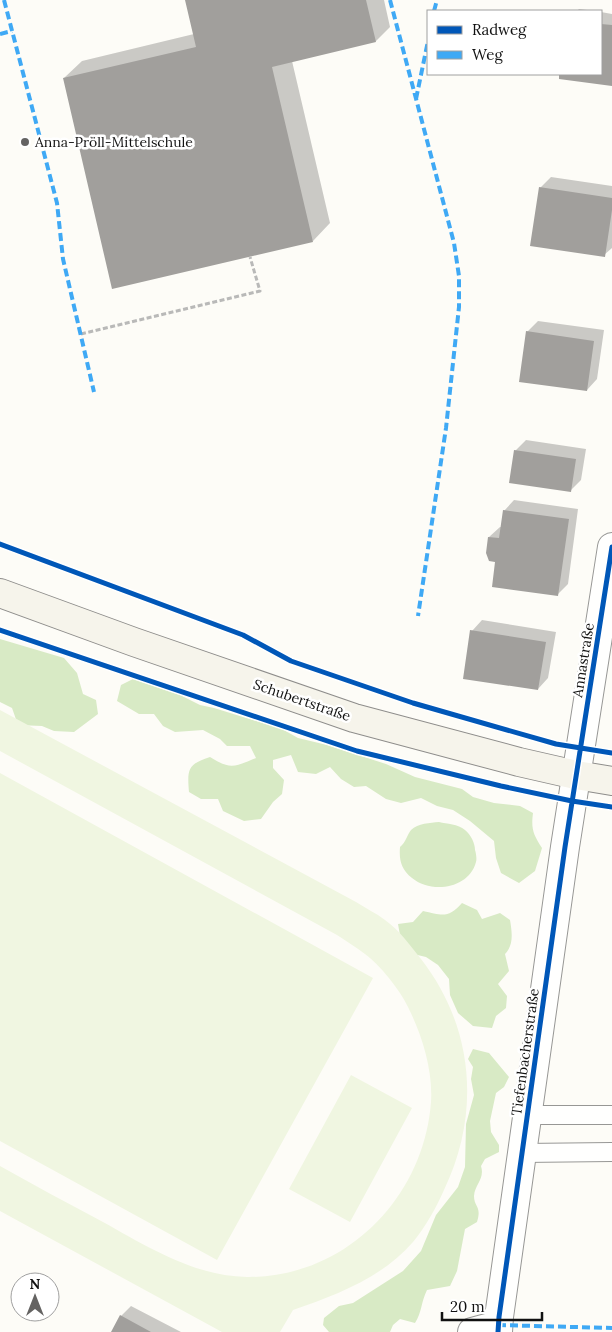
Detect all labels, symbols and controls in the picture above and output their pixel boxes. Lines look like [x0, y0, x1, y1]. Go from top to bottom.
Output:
legend [427, 10, 602, 75]
text: Radweg [472, 20, 527, 39]
text: Weg [472, 45, 503, 64]
place label: Anna-Pröll-Mittelschule [34, 133, 193, 151]
marker: Anna-Pröll-Mittelschule [19, 136, 31, 148]
street label: Annastraße [568, 621, 598, 700]
street label: Schubertstraße [251, 675, 353, 725]
street label: Tiefenbacherstraße [507, 987, 543, 1117]
north arrow [10, 1272, 60, 1322]
text: N [30, 1275, 41, 1293]
scale bar [442, 1290, 542, 1322]
text: 20 m [450, 1297, 485, 1316]

